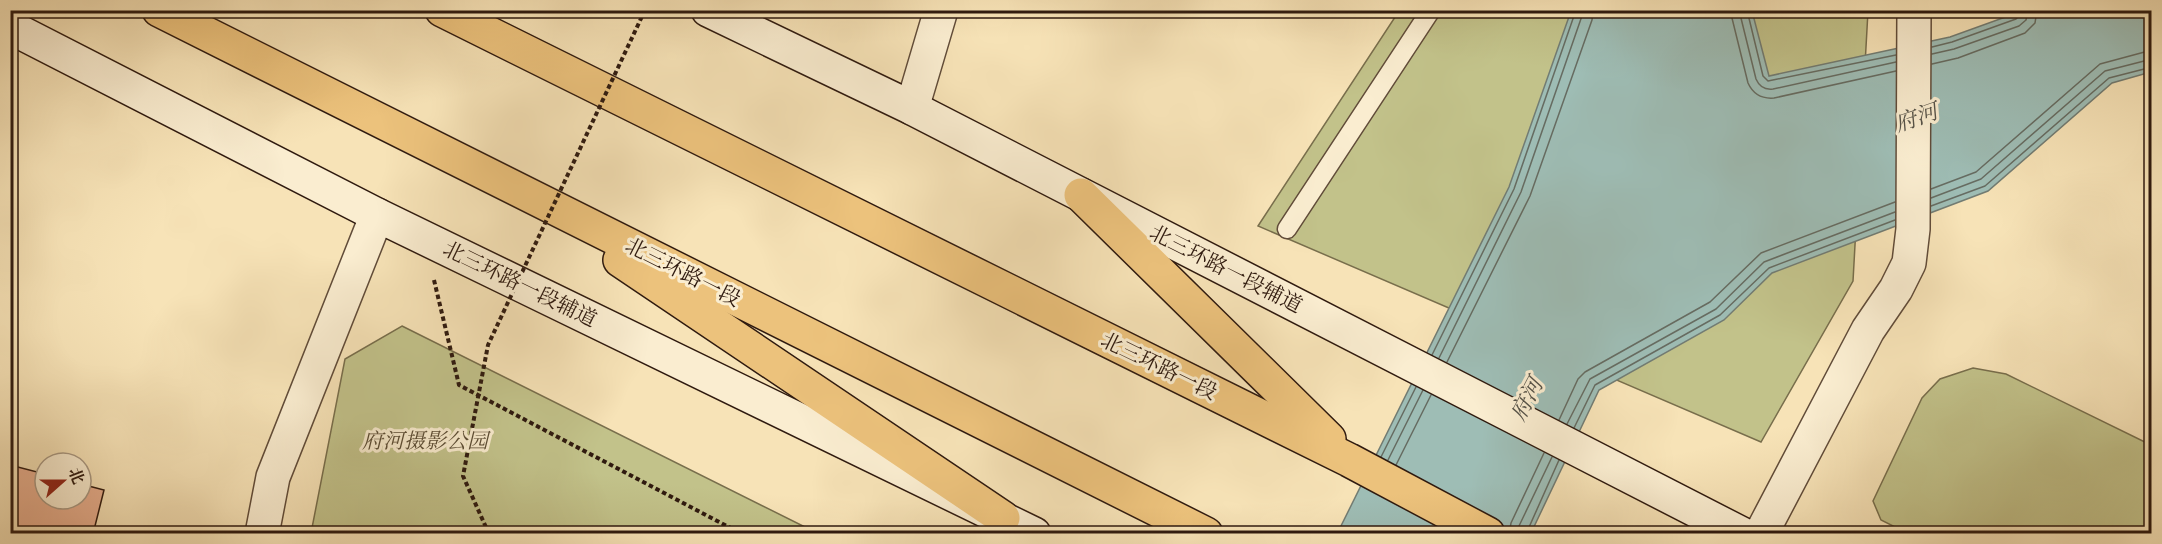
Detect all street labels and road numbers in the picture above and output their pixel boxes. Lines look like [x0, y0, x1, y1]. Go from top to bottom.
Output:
street label: 北三环路一段辅道 [1145, 220, 1306, 320]
street label: 北三环路一段 [621, 233, 745, 313]
street label: 北三环路一段辅道 [438, 236, 601, 333]
street label: 北三环路一段 [1096, 328, 1221, 406]

